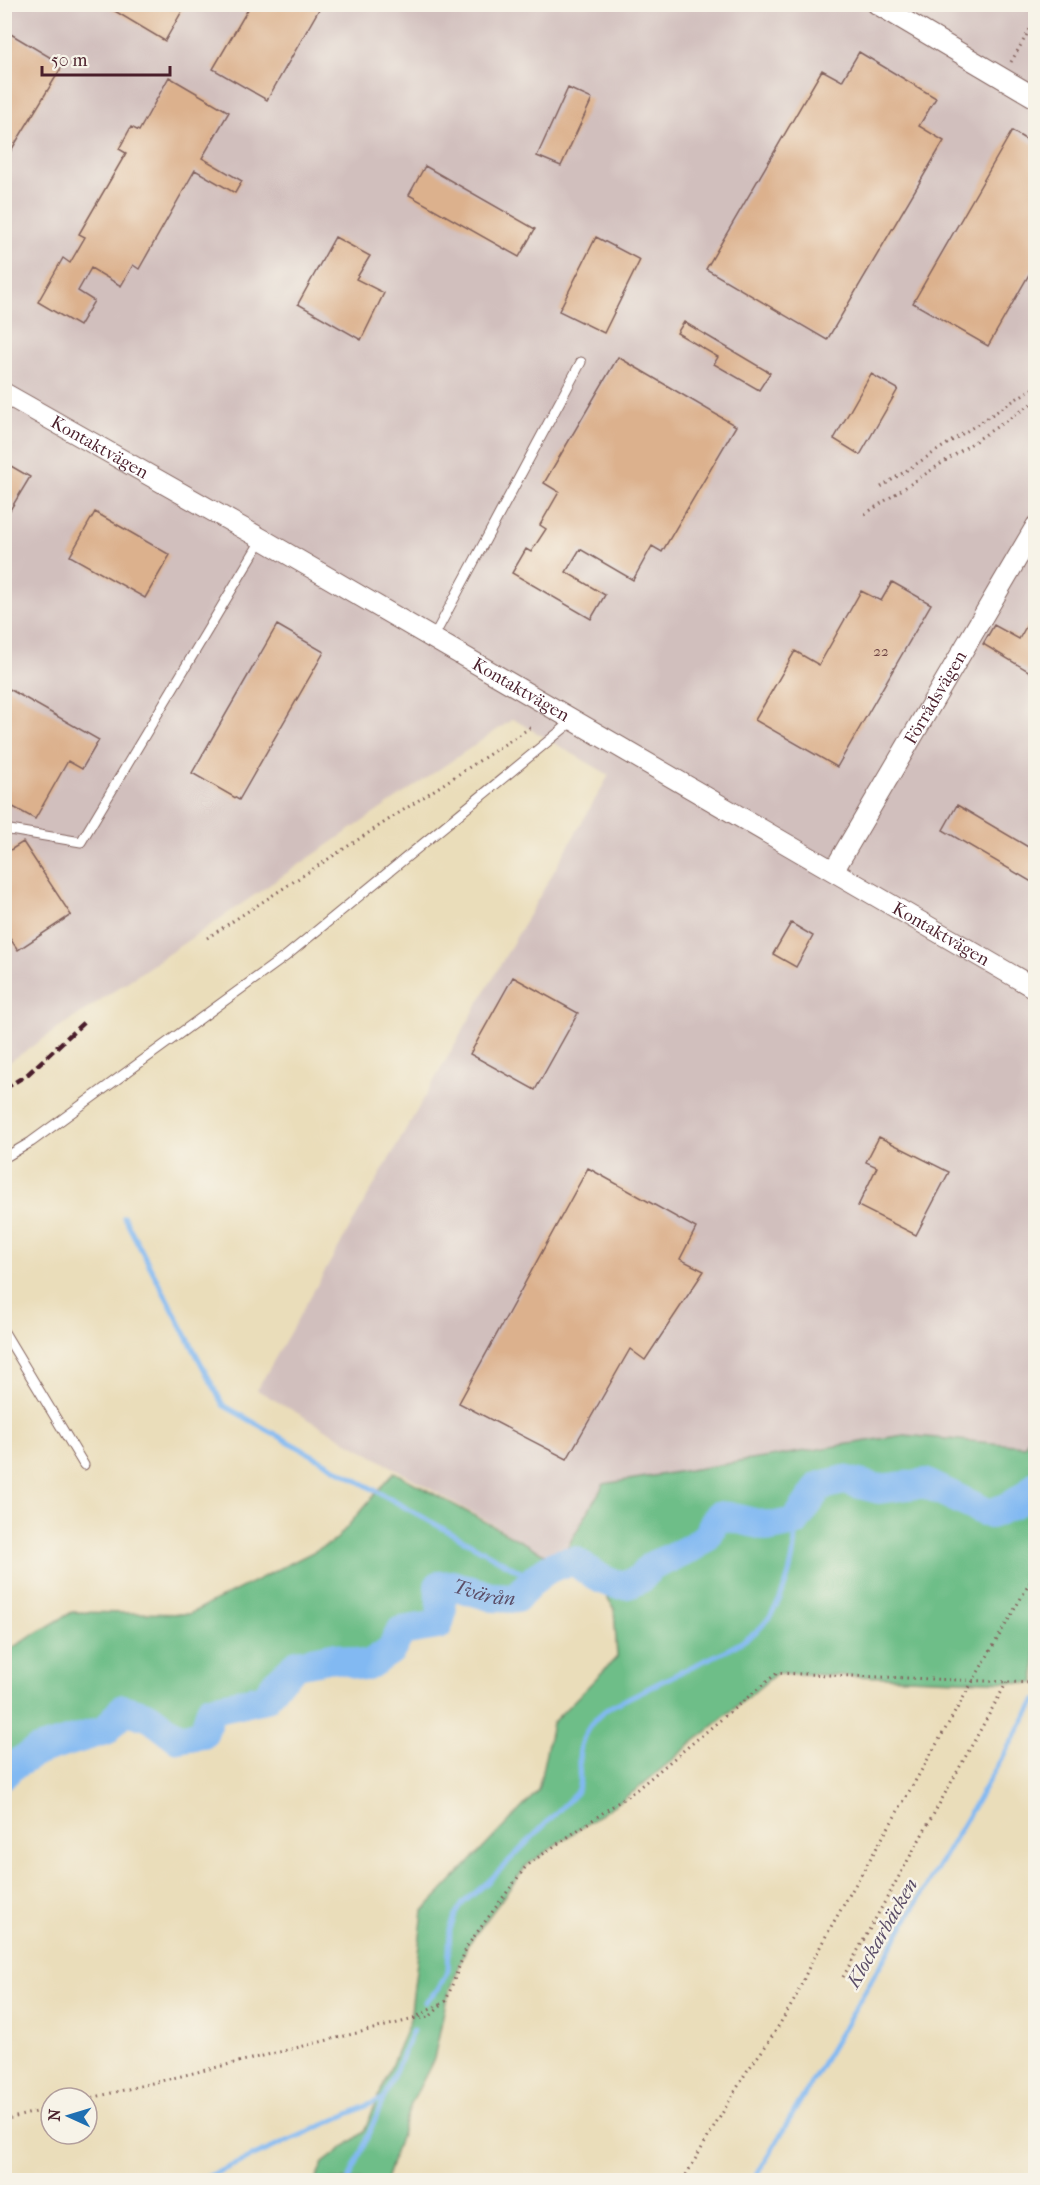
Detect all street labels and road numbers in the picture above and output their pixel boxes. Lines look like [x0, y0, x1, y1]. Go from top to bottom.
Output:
street label: Kontaktvägen [47, 411, 153, 483]
street label: Förrådsvägen [900, 647, 971, 748]
street label: Kontaktvägen [469, 653, 574, 726]
street label: Kontaktvägen [889, 897, 994, 971]

